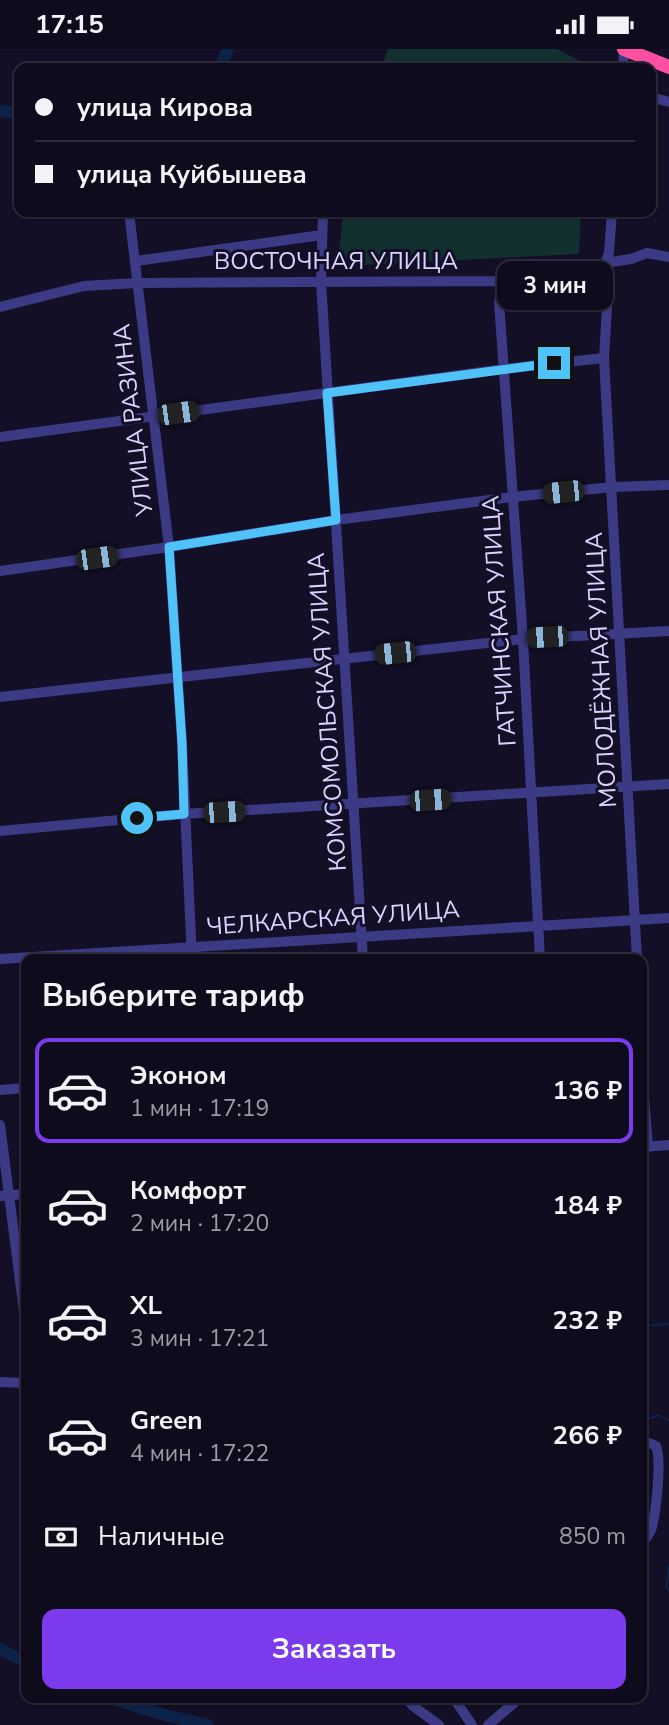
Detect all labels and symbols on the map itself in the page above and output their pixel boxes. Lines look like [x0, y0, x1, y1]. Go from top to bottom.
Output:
street label: ВОСТОЧНАЯ УЛИЦА [214, 245, 459, 277]
callout: 3 мин [496, 261, 612, 311]
street label: УЛИЦА РАЗИНА [105, 322, 161, 519]
route end [538, 347, 570, 379]
car [156, 400, 201, 426]
car [542, 479, 585, 505]
street label: ГАТЧИНСКАЯ УЛИЦА [474, 494, 524, 748]
street label: МОЛОДЁЖНАЯ УЛИЦА [578, 531, 624, 809]
car [75, 545, 120, 571]
street label: КОМСОМОЛЬСКАЯ УЛИЦА [300, 551, 354, 872]
car [526, 625, 569, 649]
car [374, 640, 417, 666]
car [409, 788, 452, 812]
car [203, 800, 246, 824]
route start [121, 802, 153, 834]
street label: ЧЕЛКАРСКАЯ УЛИЦА [205, 893, 461, 943]

